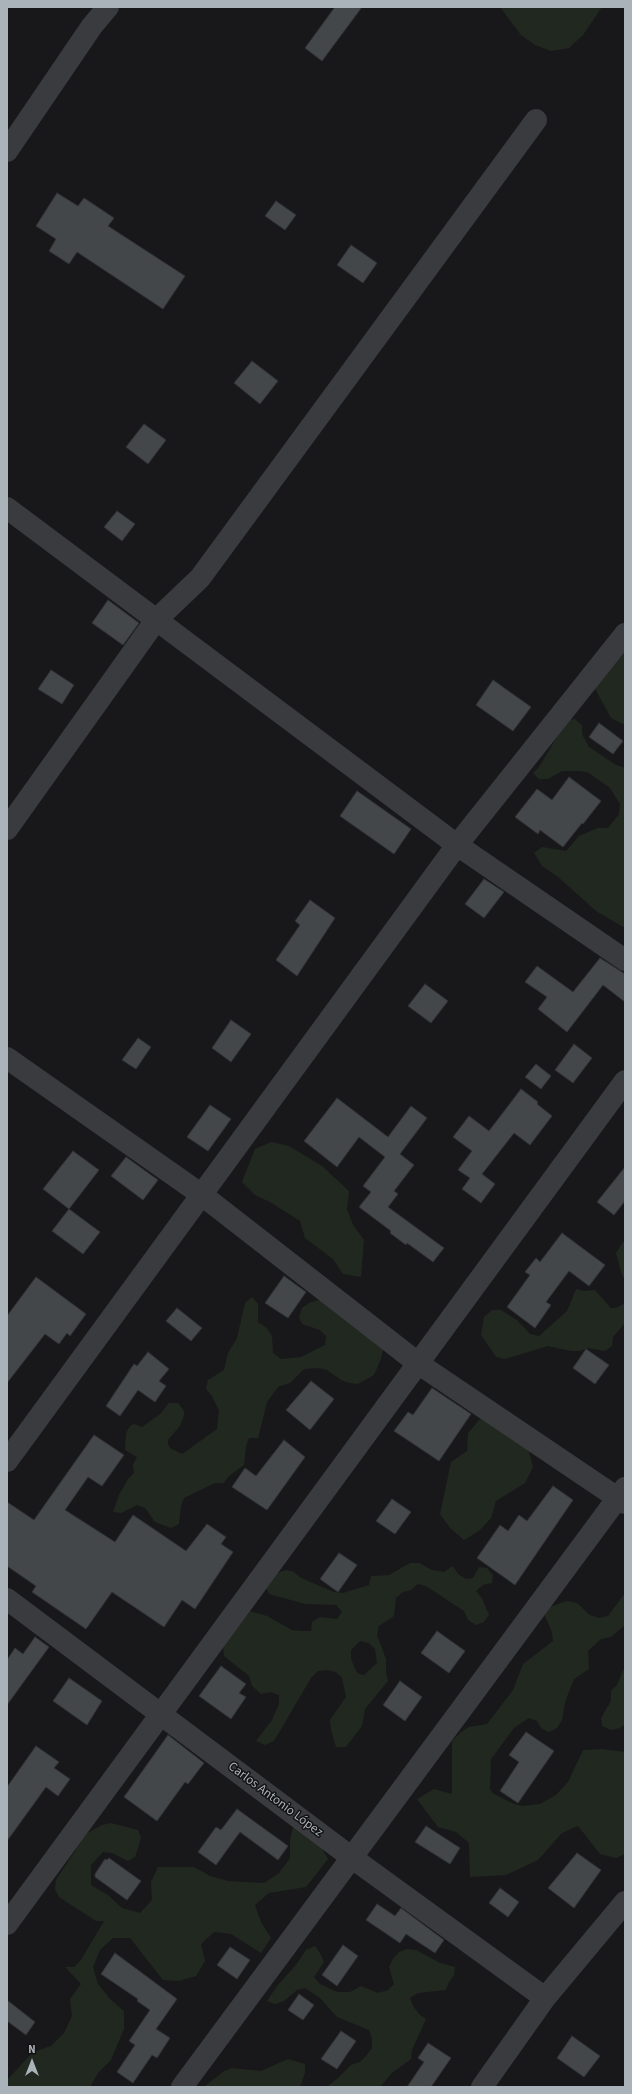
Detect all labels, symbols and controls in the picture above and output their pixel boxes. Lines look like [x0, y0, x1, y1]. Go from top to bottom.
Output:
street label: Carlos Antonio López [225, 1759, 325, 1841]
north arrow [12, 2042, 52, 2082]
text: N [28, 2042, 36, 2057]

